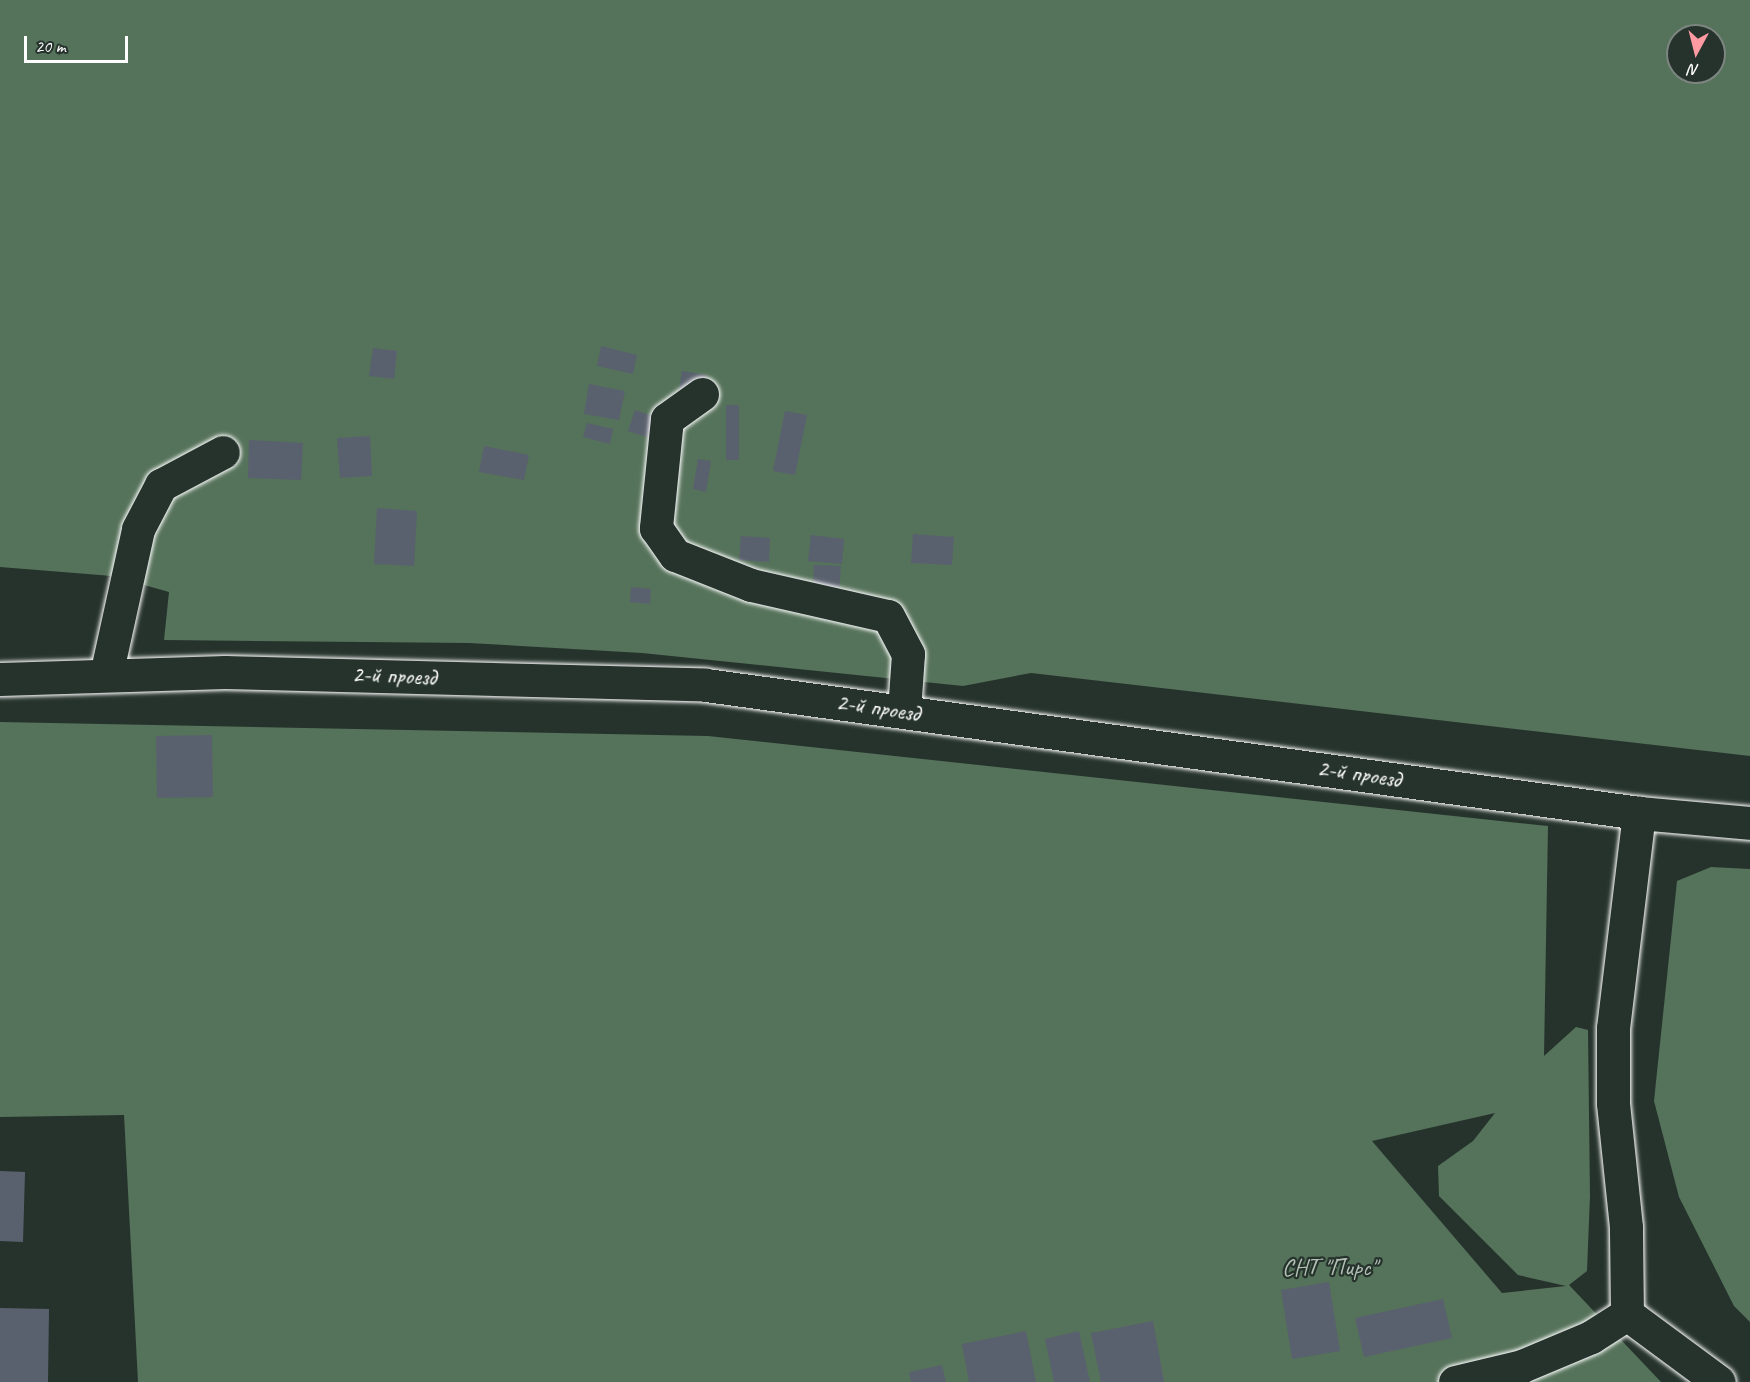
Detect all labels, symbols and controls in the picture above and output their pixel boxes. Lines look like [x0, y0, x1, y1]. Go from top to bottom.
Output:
scale bar [27, 24, 130, 62]
north arrow [1666, 24, 1726, 84]
text: 20 m [35, 35, 66, 57]
text: N [1688, 59, 1700, 80]
street label: 2-й проезд [351, 660, 437, 692]
street label: 2-й проезд [834, 688, 922, 728]
street label: 2-й проезд [1315, 754, 1403, 794]
park label: СНТ "Пирс" [1282, 1254, 1376, 1282]

